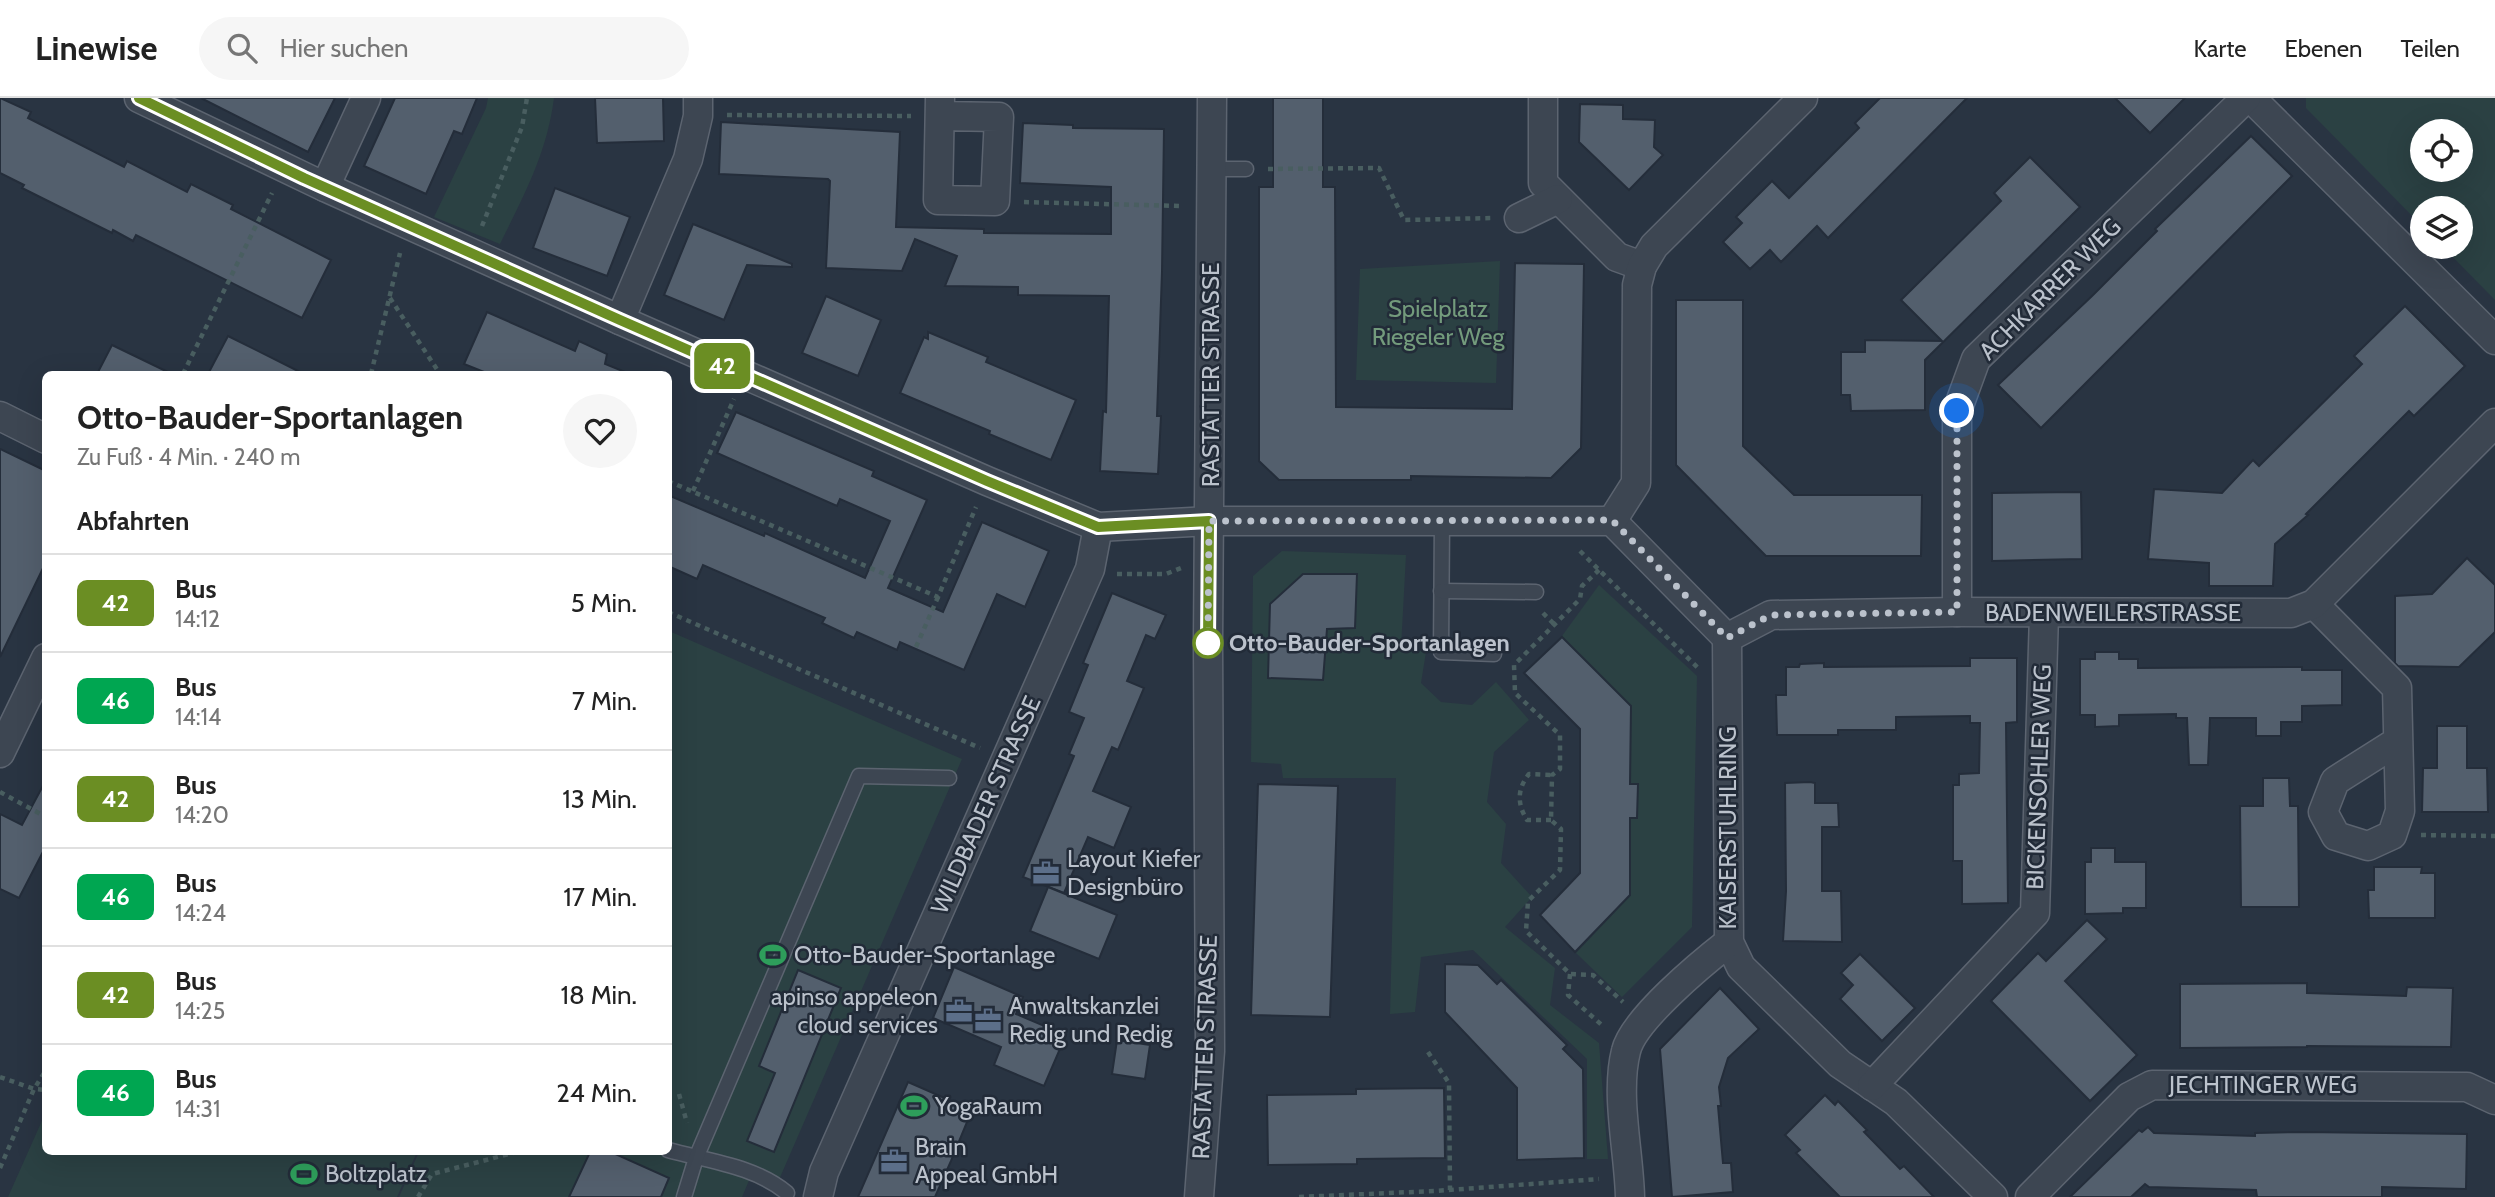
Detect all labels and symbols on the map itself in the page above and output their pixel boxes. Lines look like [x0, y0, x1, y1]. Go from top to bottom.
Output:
street label: ACHKARRER WEG [1973, 212, 2127, 366]
street label: RASTATTER STRASSE [1196, 263, 1225, 487]
park label: Spielplatz Riegeler Weg [1372, 294, 1505, 351]
line badge: 42 [690, 343, 754, 389]
your location [1939, 393, 1974, 428]
street label: BADENWEILERSTRASSE [1985, 598, 2241, 627]
marker: Otto-Bauder-Sportanlagen [1193, 628, 1223, 658]
place label: Otto-Bauder-Sportanlagen [1229, 628, 1510, 657]
street label: BICKENSOHLER WEG [2020, 664, 2057, 890]
street label: WILDBADER STRASSE [924, 691, 1047, 918]
street label: KAISERSTUHLRING [1713, 726, 1742, 930]
place label: Layout Kiefer Designbüro [1067, 844, 1201, 901]
office icon: Layout Kiefer Designbüro [1031, 858, 1061, 888]
street label: RASTATTER STRASSE [1186, 934, 1223, 1160]
sports icon: Otto-Bauder-Sportanlage [758, 940, 788, 970]
place label: Otto-Bauder-Sportanlage [794, 940, 1055, 969]
place label: apinso appeleon cloud services [771, 982, 938, 1039]
place label: Anwaltskanzlei Redig und Redig [1009, 991, 1173, 1048]
office icon: apinso appeleon cloud services [944, 996, 974, 1026]
office icon: Anwaltskanzlei Redig und Redig [973, 1005, 1003, 1035]
street label: JECHTINGER WEG [2168, 1070, 2357, 1099]
sports icon: YogaRaum [899, 1091, 929, 1121]
place label: YogaRaum [934, 1091, 1042, 1120]
place label: Brain Appeal GmbH [915, 1132, 1058, 1189]
office icon: Brain Appeal GmbH [879, 1146, 909, 1176]
sports icon: Boltzplatz [289, 1159, 319, 1189]
place label: Boltzplatz [325, 1159, 427, 1188]

